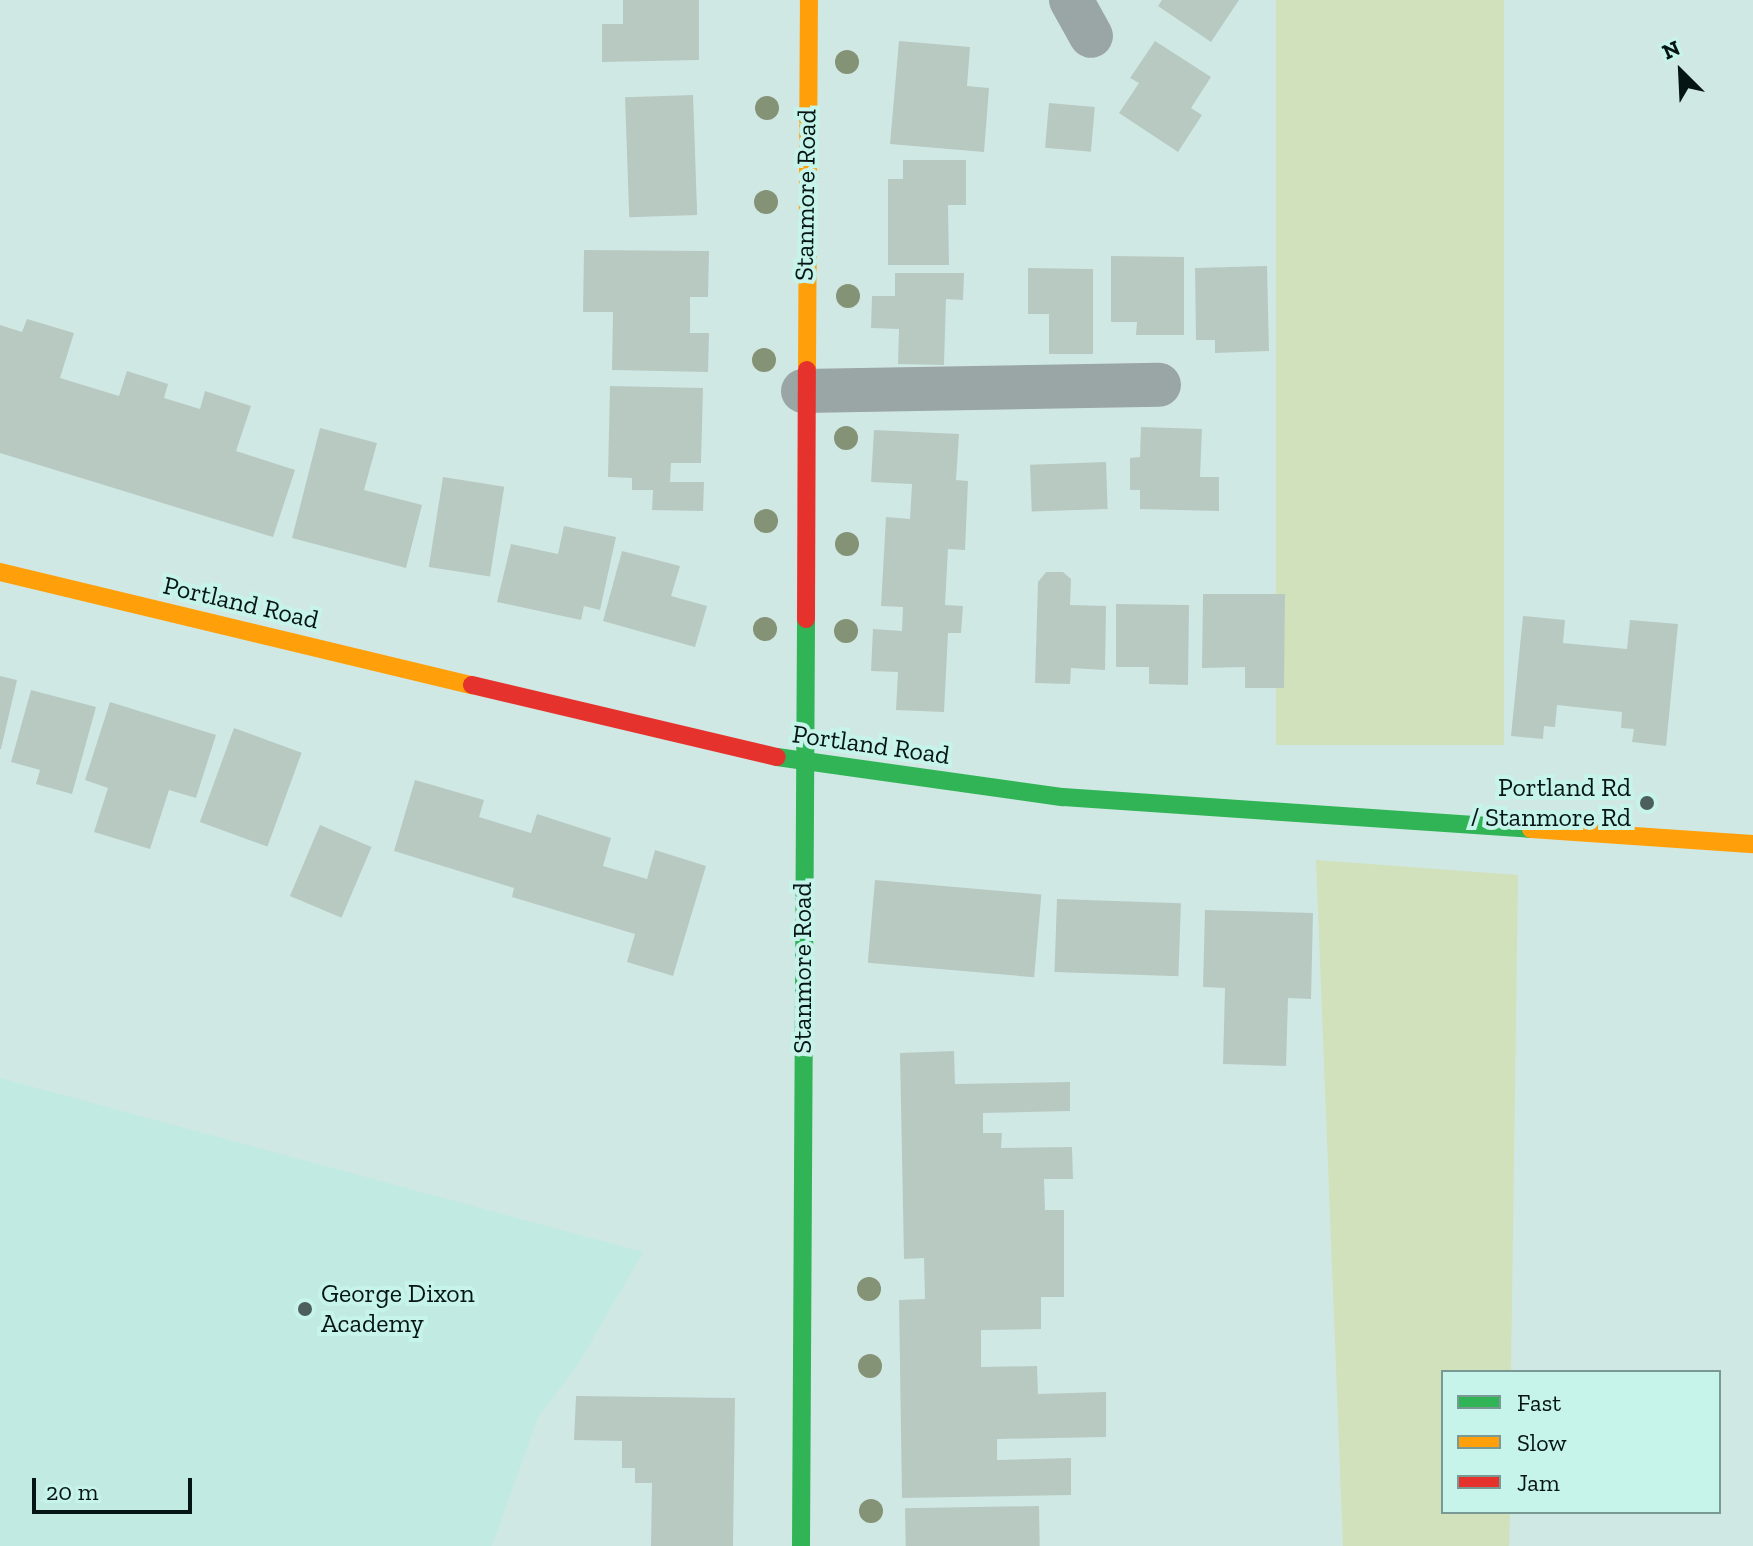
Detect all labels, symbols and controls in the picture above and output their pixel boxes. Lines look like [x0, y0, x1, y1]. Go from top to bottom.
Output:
north arrow [1641, 32, 1721, 112]
text: N [1658, 34, 1684, 65]
street label: Stanmore Road [789, 109, 823, 281]
street label: Portland Road [160, 570, 322, 636]
street label: Portland Road [790, 719, 952, 771]
place label: Portland Rd / Stanmore Rd [1470, 772, 1631, 834]
marker: Portland Rd / Stanmore Rd [1638, 794, 1656, 812]
street label: Stanmore Road [787, 882, 819, 1054]
place label: George Dixon Academy [321, 1278, 475, 1340]
marker: George Dixon Academy [296, 1300, 314, 1318]
legend [1441, 1370, 1721, 1514]
text: Fast [1517, 1388, 1561, 1417]
text: Slow [1517, 1428, 1567, 1457]
scale bar [36, 1462, 196, 1512]
text: Jam [1517, 1468, 1560, 1497]
text: 20 m [46, 1477, 98, 1506]

